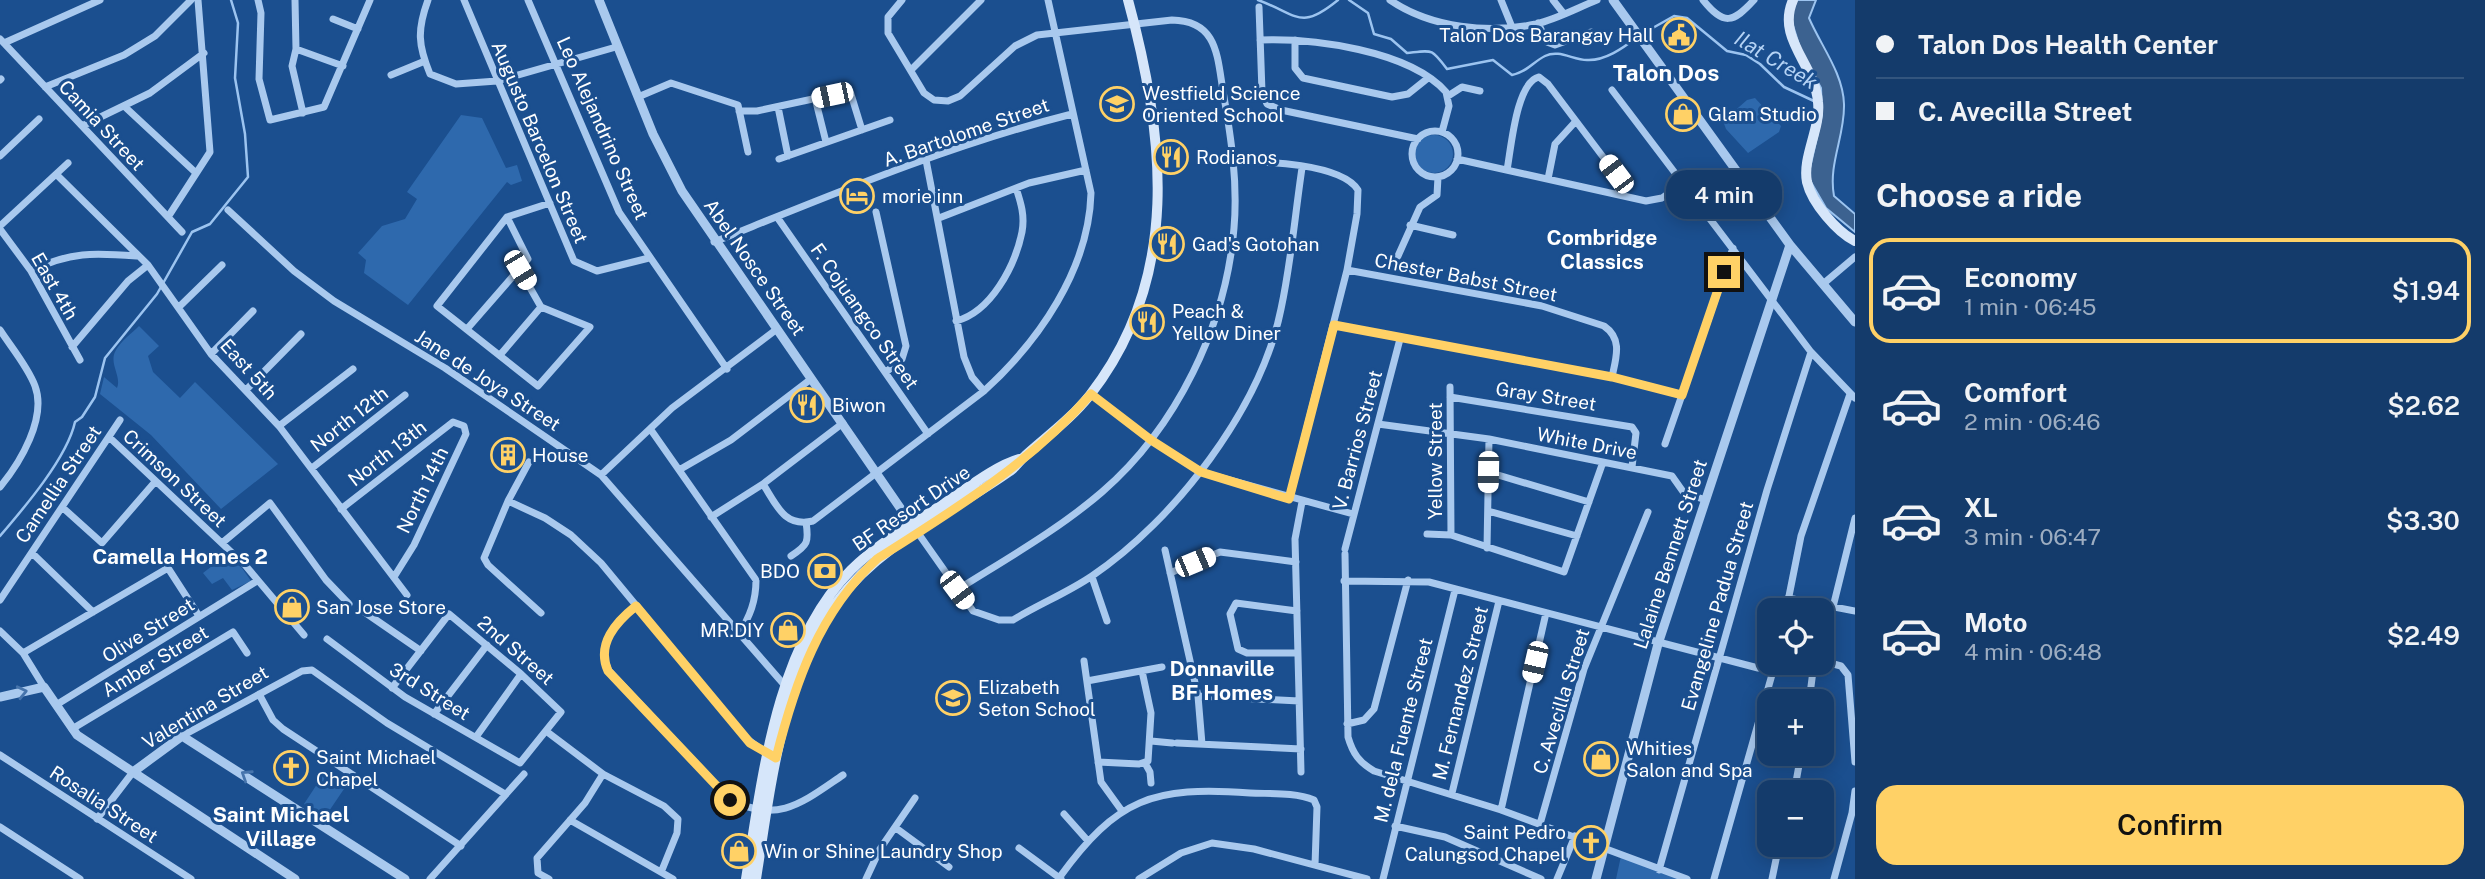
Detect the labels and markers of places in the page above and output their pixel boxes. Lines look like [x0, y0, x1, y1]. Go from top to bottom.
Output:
public building icon: Talon Dos Barangay Hall [1660, 16, 1698, 54]
place label: Talon Dos Barangay Hall [1439, 24, 1654, 46]
place label: Westfield Science Oriented School [1142, 82, 1300, 126]
school or university icon: Westfield Science Oriented School [1098, 85, 1136, 123]
shop icon: Glam Studio [1664, 95, 1702, 133]
place label: Glam Studio [1708, 103, 1817, 125]
restaurant icon: Rodianos [1152, 138, 1190, 176]
place label: Rodianos [1196, 146, 1277, 168]
hotel icon: morie inn [838, 177, 876, 215]
place label: morie inn [882, 185, 963, 207]
restaurant icon: Gad's Gotohan [1148, 225, 1186, 263]
place label: Gad's Gotohan [1192, 233, 1320, 255]
place label: Peach & Yellow Diner [1172, 300, 1281, 344]
restaurant icon: Peach & Yellow Diner [1128, 303, 1166, 341]
restaurant icon: Biwon [788, 386, 826, 424]
place label: Biwon [832, 394, 886, 416]
building icon: House [489, 436, 527, 474]
place label: House [532, 444, 589, 466]
bank icon: BDO [806, 552, 844, 590]
place label: BDO [760, 560, 800, 582]
shop icon: San Jose Store [273, 588, 311, 626]
place label: San Jose Store [316, 596, 446, 618]
shop icon: MR.DIY [769, 611, 807, 649]
place label: MR.DIY [700, 619, 764, 641]
place label: Elizabeth Seton School [978, 676, 1096, 720]
school or university icon: Elizabeth Seton School [934, 679, 972, 717]
place label: Whities Salon and Spa [1626, 737, 1753, 781]
shop icon: Whities Salon and Spa [1582, 740, 1620, 778]
place label: Saint Michael Chapel [316, 746, 436, 790]
church icon: Saint Michael Chapel [272, 749, 310, 787]
place label: Saint Pedro Calungsod Chapel [1405, 821, 1566, 865]
church icon: Saint Pedro Calungsod Chapel [1572, 824, 1610, 862]
shop icon: Win or Shine Laundry Shop [720, 832, 758, 870]
place label: Win or Shine Laundry Shop [764, 840, 1003, 862]

